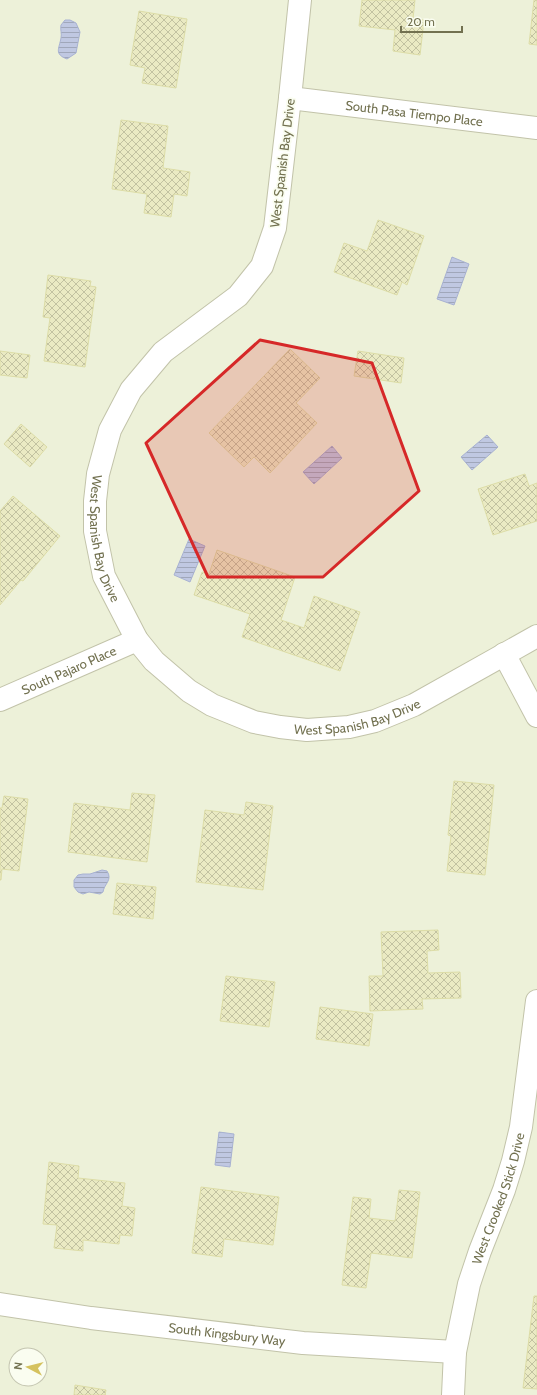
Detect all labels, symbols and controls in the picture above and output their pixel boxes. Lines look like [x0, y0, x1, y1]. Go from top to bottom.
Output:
scale bar [401, 8, 462, 34]
text: 20 m [407, 14, 435, 29]
street label: West Spanish Bay Drive [266, 97, 298, 228]
street label: South Pasa Tiempo Place [345, 97, 484, 129]
street label: West Spanish Bay Drive [87, 474, 124, 605]
street label: South Pajaro Place [19, 642, 119, 698]
street label: West Spanish Bay Drive [293, 695, 423, 738]
street label: West Crooked Stick Drive [468, 1131, 527, 1266]
street label: South Kingsbury Way [168, 1319, 287, 1349]
north arrow [8, 1347, 48, 1387]
text: N [11, 1361, 25, 1370]

